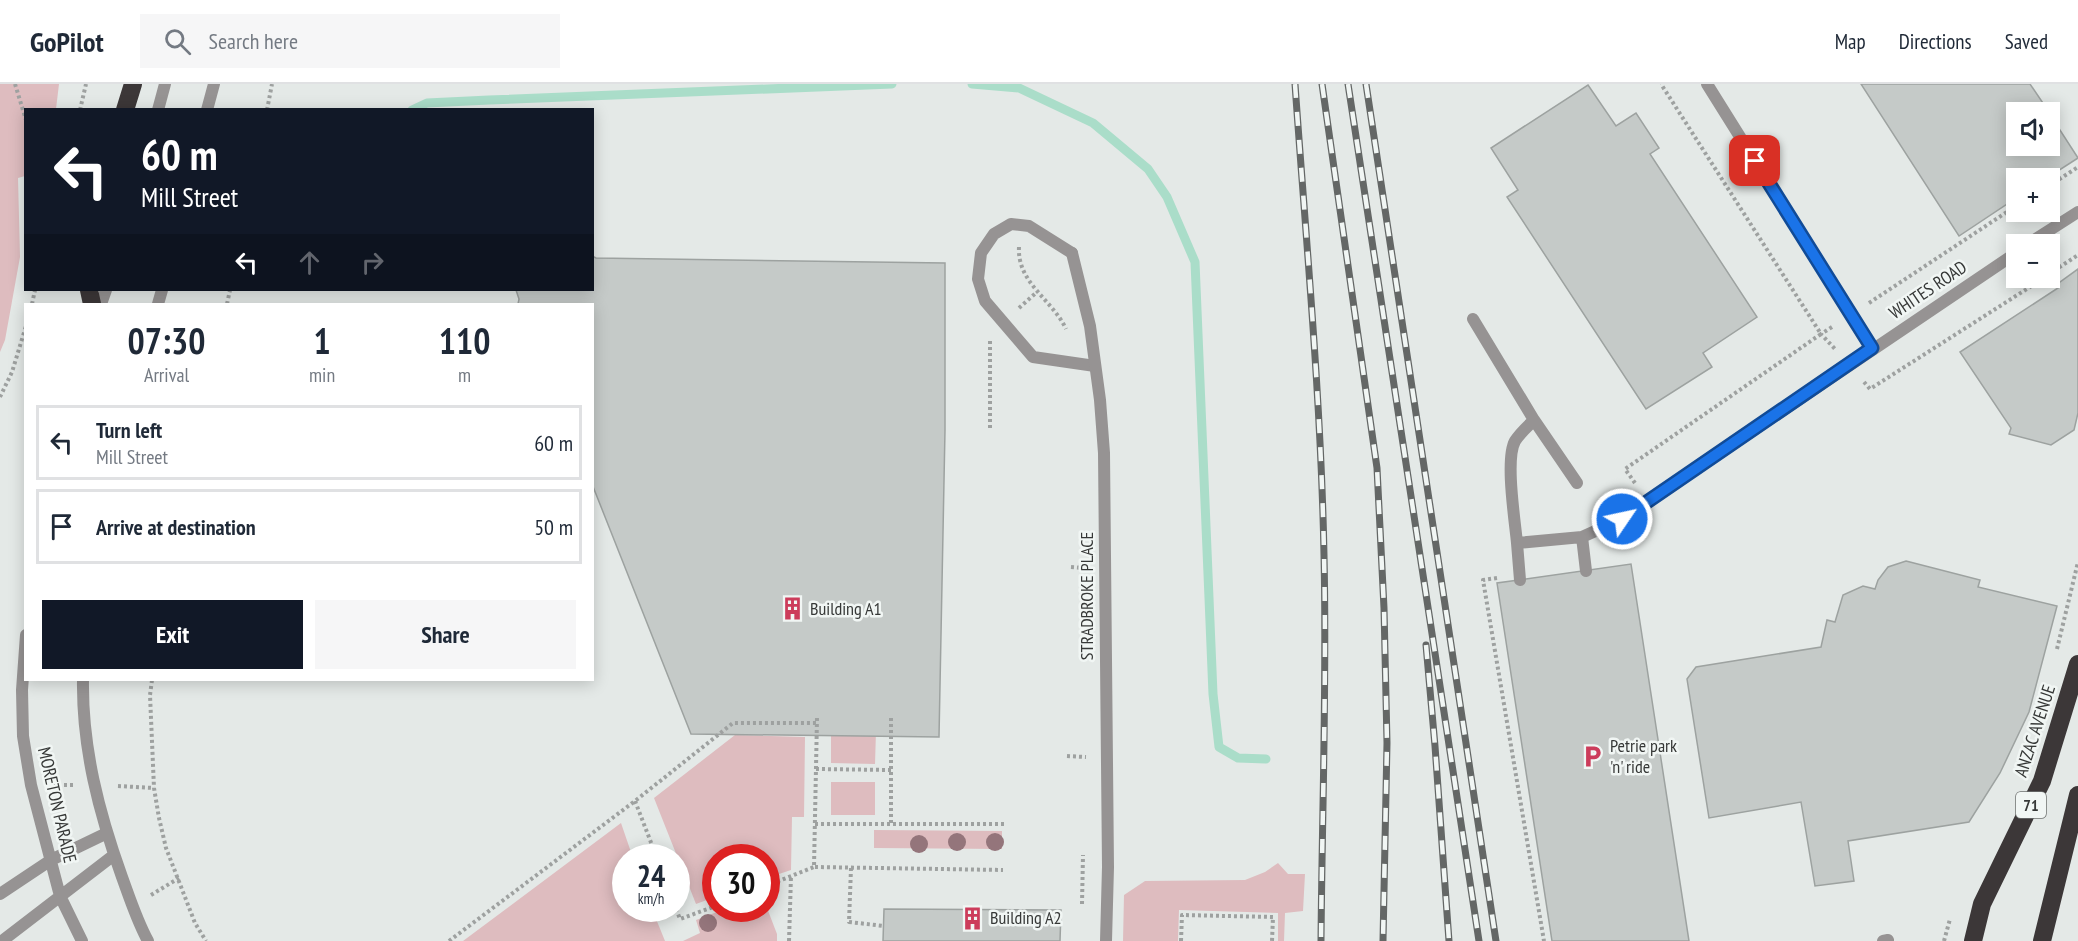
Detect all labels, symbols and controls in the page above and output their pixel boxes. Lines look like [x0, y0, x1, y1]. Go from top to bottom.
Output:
search box [140, 14, 560, 68]
text: GoPilot [30, 23, 104, 60]
icon: search [161, 25, 194, 58]
text: Search here [209, 27, 298, 55]
text: Map [1835, 28, 1866, 55]
text: Directions [1899, 28, 1972, 55]
text: Saved [2005, 28, 2048, 55]
map controls [2006, 102, 2060, 288]
button: sound [2006, 102, 2060, 156]
text: 60 m [141, 127, 218, 182]
icon: left [42, 132, 120, 210]
pin [1729, 135, 1780, 186]
icon: arrive [1738, 144, 1771, 177]
button: + [2006, 168, 2060, 222]
text: Mill Street [141, 180, 238, 214]
button: − [2006, 234, 2060, 288]
icon: left [230, 246, 263, 279]
icon: ahead [293, 246, 326, 279]
icon: right [356, 246, 389, 279]
street label: WHITES ROAD [1884, 255, 1971, 324]
text: 07:30 [128, 317, 205, 364]
text: 1 [313, 317, 331, 364]
text: 110 [439, 317, 490, 364]
text: Arrival [144, 362, 189, 388]
text: min [309, 362, 335, 388]
text: m [458, 362, 471, 388]
text: Turn left [96, 416, 162, 444]
icon: left [45, 426, 78, 459]
text: 60 m [534, 429, 573, 457]
text: Mill Street [96, 444, 168, 470]
position arrow [1590, 487, 1654, 551]
icon: arrive [45, 510, 78, 543]
text: Arrive at destination [96, 513, 256, 541]
text: 50 m [534, 513, 573, 541]
street label: STRADBROKE PLACE [1075, 532, 1098, 660]
building icon: Building A1 [779, 596, 805, 622]
place label: Building A1 [810, 597, 882, 620]
button: Exit [42, 600, 303, 669]
button: Share [315, 600, 576, 669]
street label: ANZAC AVENUE [2009, 682, 2060, 780]
place label: Petrie park 'n' ride [1610, 734, 1677, 778]
parking icon: Petrie park 'n' ride [1579, 743, 1605, 769]
street label: MORETON PARADE [33, 745, 82, 865]
road number: 71 [2016, 792, 2046, 818]
speed limit sign: 30 [702, 844, 780, 922]
text: 24 [637, 856, 665, 895]
text: km/h [638, 889, 664, 908]
building icon: Building A2 [959, 905, 985, 931]
place label: Building A2 [990, 906, 1062, 929]

